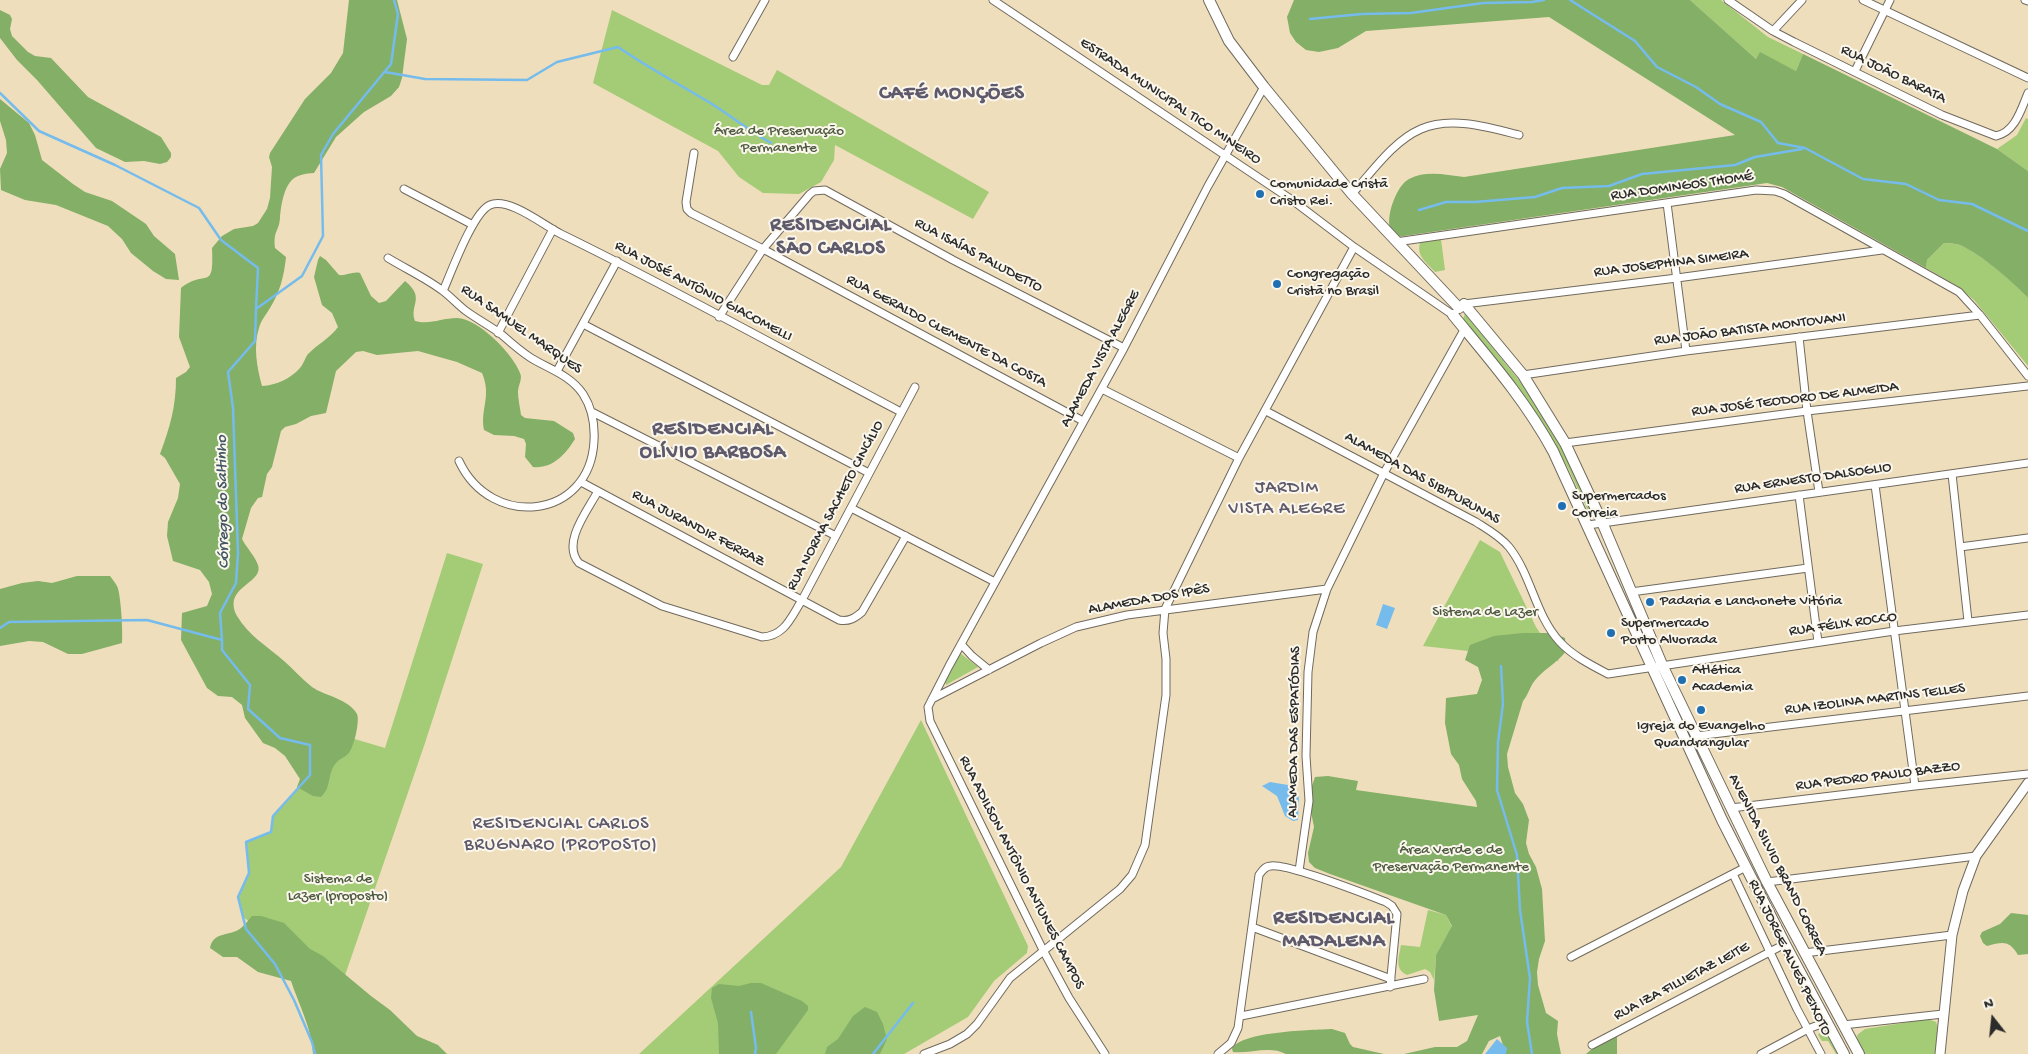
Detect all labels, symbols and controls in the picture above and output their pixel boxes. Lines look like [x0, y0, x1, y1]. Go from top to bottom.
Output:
street label: ESTRADA MUNICIPAL TICO MINEIRO [1076, 34, 1264, 170]
street label: RUA JOÃO BARATA [1837, 42, 1949, 108]
district label: CAFÉ MONÇÕES [878, 83, 1026, 107]
park label: Área de Preservação Permanente [714, 123, 844, 158]
street label: RUA DOMINGOS THOMÉ [1610, 168, 1754, 206]
place label: Comunidade Cristã Cristo Rei. [1270, 176, 1388, 211]
marker: Comunidade Cristã Cristo Rei. [1254, 188, 1266, 200]
district label: RESIDENCIAL SÃO CARLOS [769, 215, 893, 262]
street label: RUA ISAÍAS PALUDETTO [911, 215, 1045, 297]
street label: RUA JOSÉ ANTÔNIO GIACOMELLI [611, 237, 795, 347]
street label: RUA JOSEPHINA SIMEIRA [1593, 246, 1749, 282]
place label: Congregação Cristã no Brasil [1287, 266, 1379, 301]
street label: RUA GERALDO CLEMENTE DA COSTA [843, 271, 1049, 393]
marker: Congregação Cristã no Brasil [1271, 278, 1283, 290]
street label: RUA SAMUEL MARQUES [457, 281, 585, 379]
street label: ALAMEDA VISTA ALEGRE [1057, 287, 1145, 431]
street label: RUA JOÃO BATISTA MONTOVANI [1653, 309, 1847, 351]
street label: RUA JOSÉ TEODORO DE ALMEIDA [1691, 378, 1899, 422]
street label: RUA NORMA SACHETO CINCÍLIO [783, 418, 889, 594]
district label: RESIDENCIAL OLÍVIO BARBOSA [638, 419, 788, 466]
street label: ALAMEDA DAS SIBIPURUNAS [1341, 429, 1503, 529]
water label: Córrego do Saltinho [213, 435, 235, 569]
street label: RUA ERNESTO DALSOGLIO [1733, 459, 1893, 499]
district label: JARDIM VISTA ALEGRE [1227, 478, 1347, 520]
street label: RUA JURANDIR FERRAZ [628, 486, 768, 572]
place label: Supermercados Correia [1572, 488, 1666, 523]
marker: Supermercados Correia [1556, 500, 1568, 512]
street label: ALAMEDA DOS IPÊS [1087, 580, 1211, 620]
place label: Padaria e Lanchonete Vitória [1660, 593, 1842, 611]
marker: Padaria e Lanchonete Vitória [1644, 596, 1656, 608]
park label: Sistema de Lazer [1432, 604, 1538, 622]
street label: RUA FÉLIX ROCCO [1788, 609, 1898, 641]
place label: Supermercado Porto Alvorada [1621, 615, 1717, 650]
marker: Supermercado Porto Alvorada [1605, 627, 1617, 639]
street label: ALAMEDA DAS ESPATÓDIAS [1285, 646, 1305, 818]
place label: Atlética Academia [1692, 662, 1753, 697]
marker: Atlética Academia [1676, 674, 1688, 686]
street label: RUA IZOLINA MARTINS TELLES [1784, 680, 1966, 720]
marker: Igreja do Evangelho Quandrangular [1695, 704, 1707, 716]
place label: Igreja do Evangelho Quandrangular [1637, 718, 1765, 753]
street label: RUA ADILSON ANTÔNIO ANTUNES CAMPOS [954, 753, 1088, 993]
street label: RUA PEDRO PAULO BAZZO [1795, 758, 1961, 796]
street label: AVENIDA SILVIO BRAND CORREA [1723, 771, 1831, 959]
district label: RESIDENCIAL CARLOS BRUGNARO (PROPOSTO) [462, 814, 660, 856]
park label: Área Verde e de Preservação Permanente [1373, 842, 1529, 877]
park label: Sistema de Lazer (proposto) [288, 871, 388, 906]
street label: RUA JORGE ALVES PEIXOTO [1743, 877, 1835, 1039]
district label: RESIDENCIAL MADALENA [1272, 908, 1396, 955]
street label: RUA IZA FILLIETAZ LEITE [1611, 939, 1753, 1025]
north arrow [1968, 994, 2018, 1044]
text: N [1982, 995, 1995, 1014]

